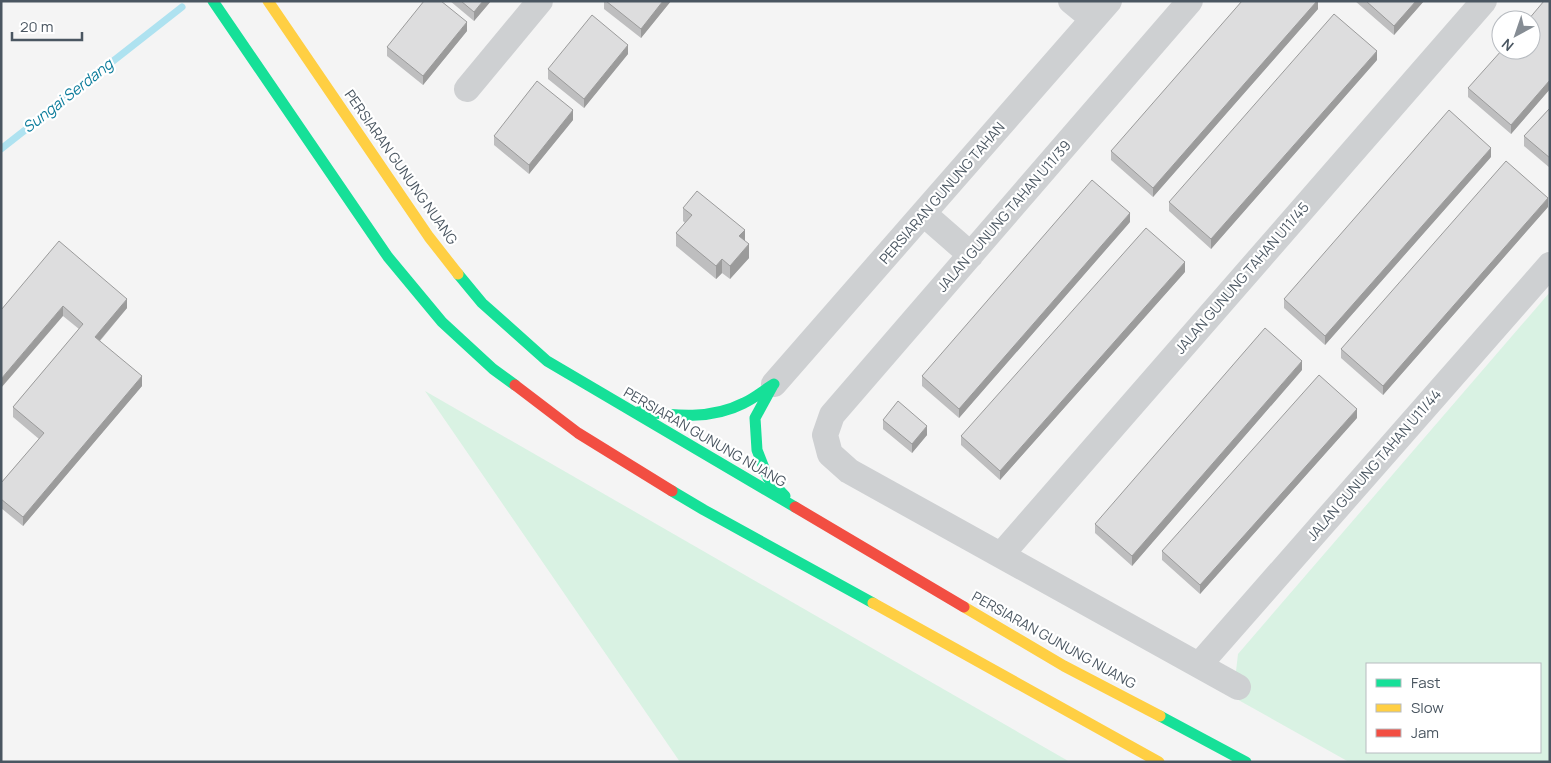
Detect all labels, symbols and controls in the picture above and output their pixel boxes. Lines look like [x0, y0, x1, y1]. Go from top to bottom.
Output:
scale bar [12, 10, 82, 42]
north arrow [1491, 10, 1541, 60]
text: 20 m [20, 16, 53, 37]
text: N [1497, 35, 1517, 56]
water label: Sungai Serdang [18, 53, 118, 137]
street label: PERSIARAN GUNUNG NUANG [341, 86, 462, 248]
street label: PERSIARAN GUNUNG TAHAN [875, 118, 1009, 268]
street label: JALAN GUNUNG TAHAN U11/39 [932, 136, 1075, 296]
street label: JALAN GUNUNG TAHAN U11/45 [1170, 198, 1313, 358]
street label: PERSIARAN GUNUNG NUANG [620, 382, 790, 491]
street label: JALAN GUNUNG TAHAN U11/44 [1302, 385, 1445, 545]
street label: PERSIARAN GUNUNG NUANG [969, 586, 1140, 693]
legend [1366, 663, 1541, 753]
text: Fast [1411, 672, 1440, 693]
text: Slow [1411, 697, 1444, 718]
text: Jam [1411, 722, 1439, 743]

